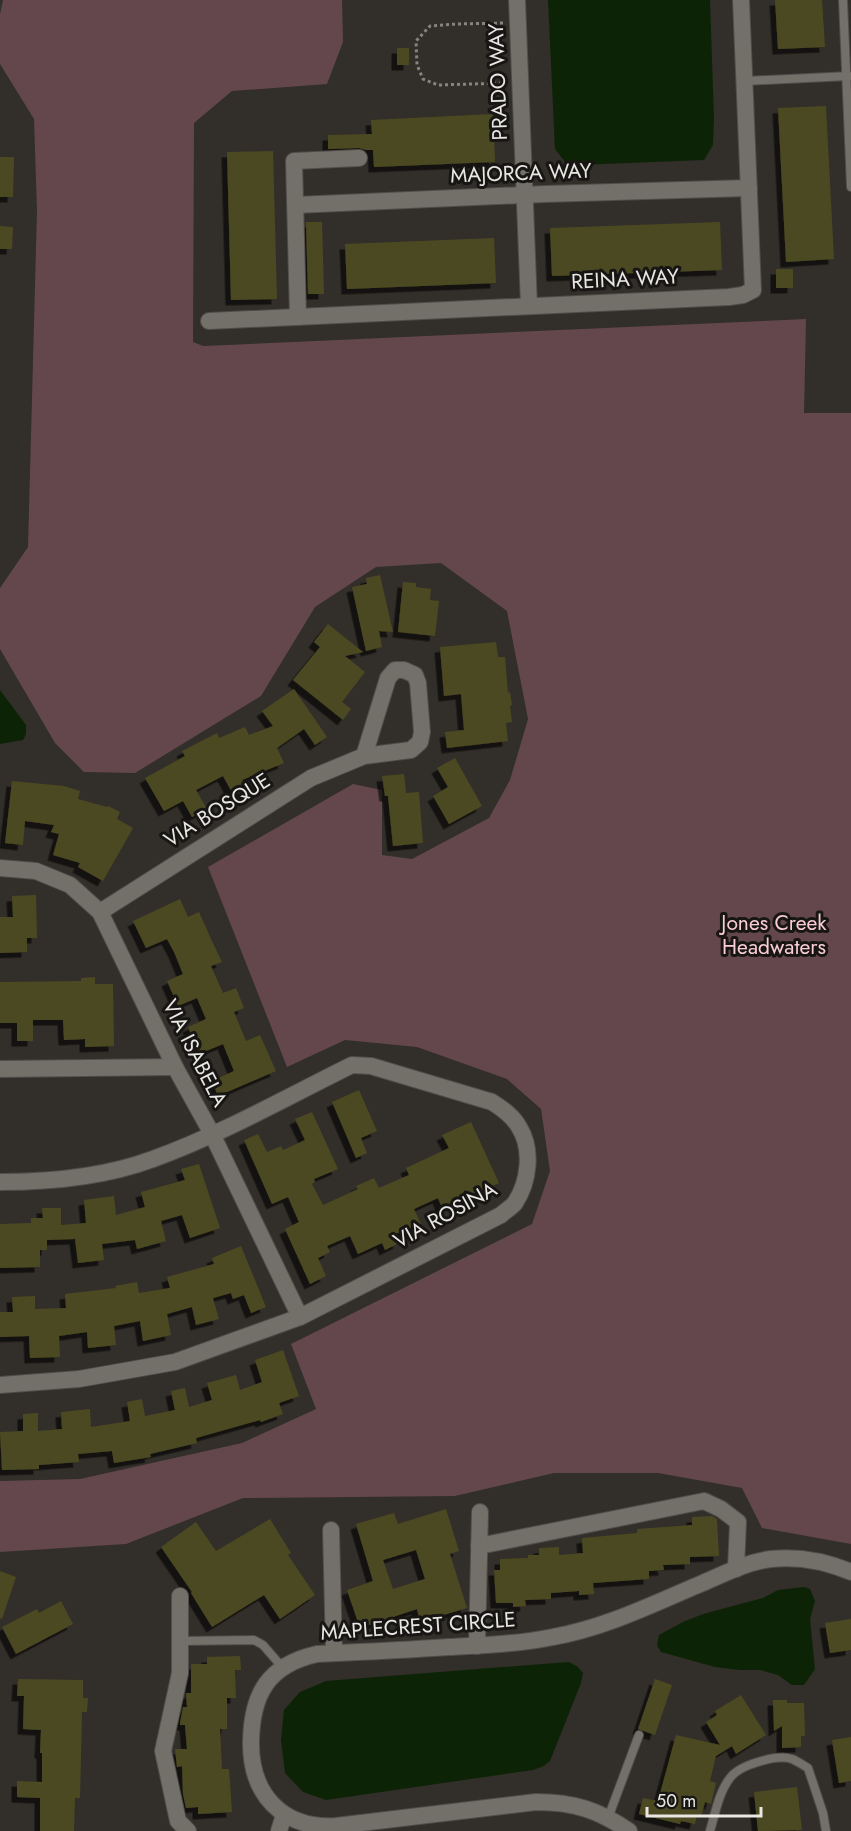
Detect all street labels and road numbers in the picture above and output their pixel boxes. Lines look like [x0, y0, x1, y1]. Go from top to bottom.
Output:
street label: PRADO WAY [481, 23, 515, 141]
street label: MAJORCA WAY [450, 156, 592, 190]
street label: REINA WAY [570, 261, 680, 297]
street label: VIA BOSQUE [158, 765, 276, 855]
street label: VIA ISABELA [155, 994, 235, 1112]
street label: VIA ROSINA [388, 1174, 502, 1256]
street label: MAPLECREST CIRCLE [320, 1604, 516, 1648]

